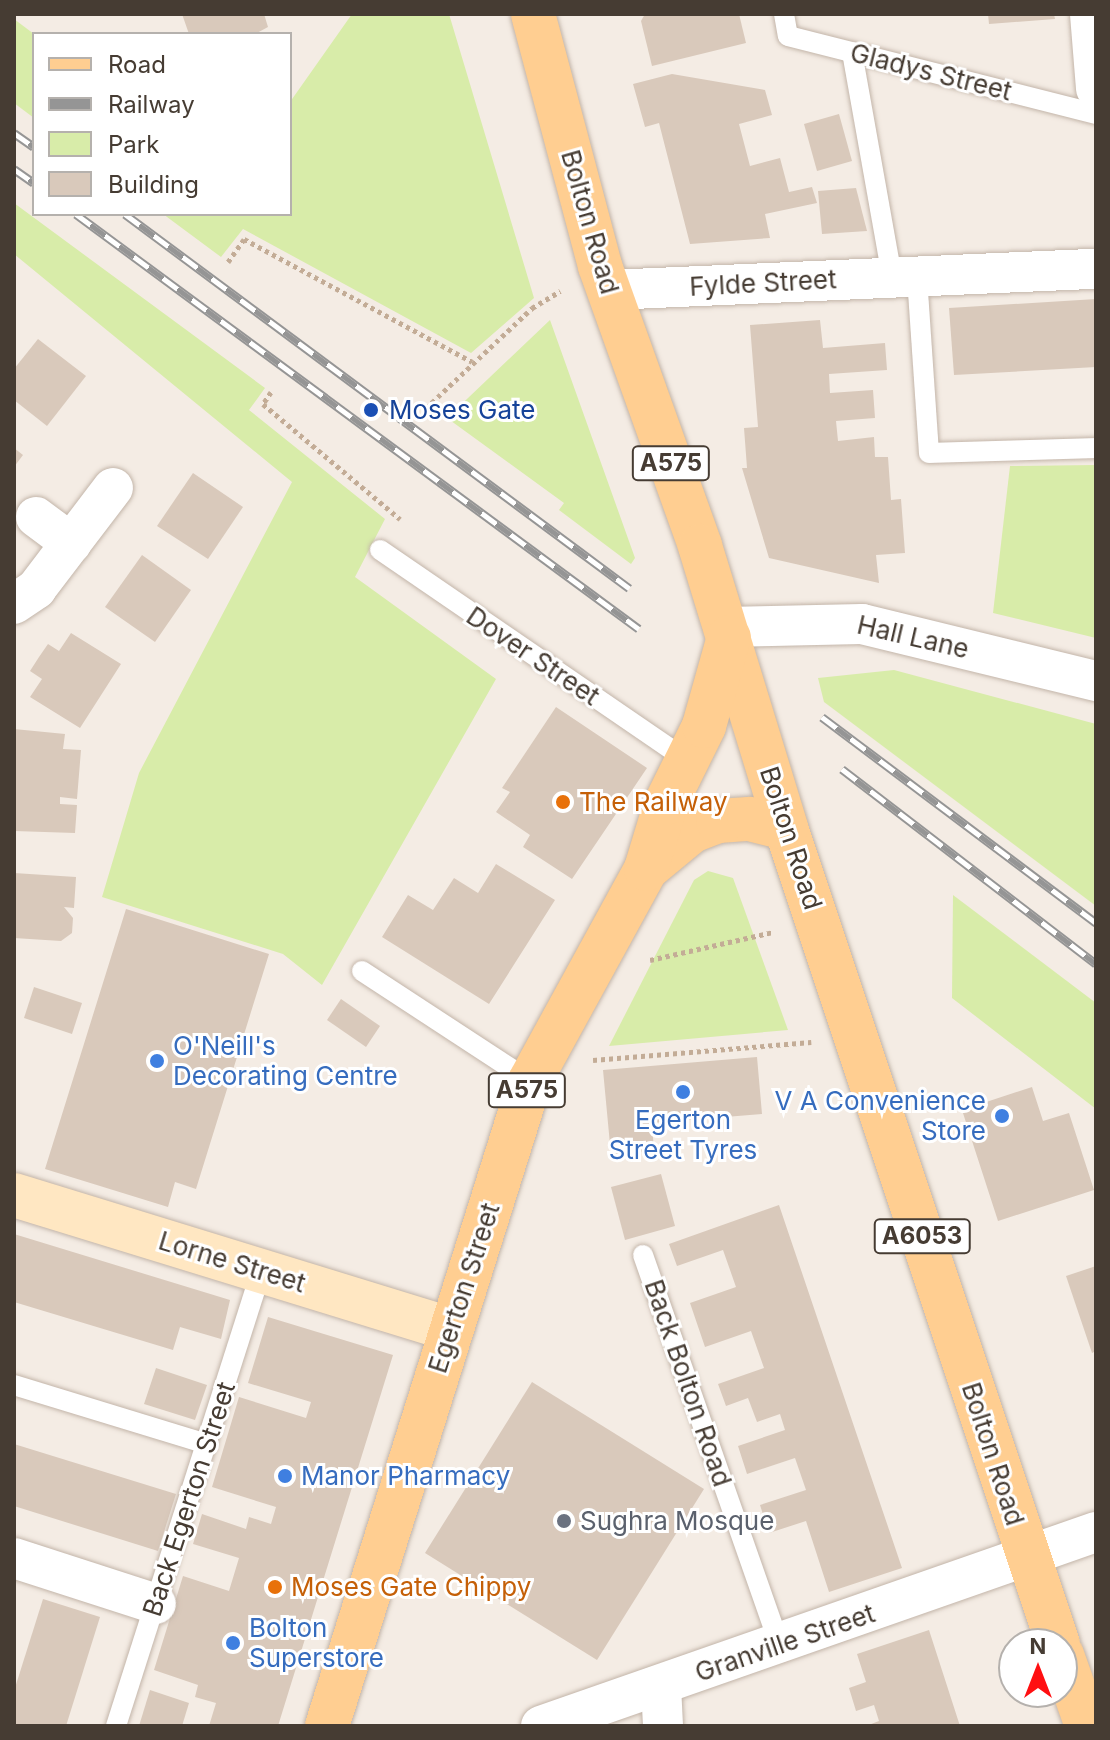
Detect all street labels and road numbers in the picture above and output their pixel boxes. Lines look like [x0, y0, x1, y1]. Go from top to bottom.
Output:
street label: Gladys Street [847, 37, 1015, 107]
street label: Bolton Road [555, 146, 625, 298]
street label: Fylde Street [689, 264, 837, 302]
road number: A575 [631, 443, 711, 483]
street label: Dover Street [461, 600, 605, 712]
street label: Hall Lane [854, 609, 972, 665]
street label: Bolton Road [753, 763, 829, 913]
road number: A575 [487, 1070, 567, 1110]
street label: Egerton Street [422, 1199, 506, 1377]
road number: A6053 [872, 1216, 972, 1256]
street label: Lorne Street [155, 1225, 309, 1299]
street label: Back Bolton Road [638, 1276, 738, 1490]
street label: Back Egerton Street [136, 1378, 242, 1620]
street label: Bolton Road [955, 1379, 1031, 1529]
street label: Granville Street [691, 1598, 879, 1688]

